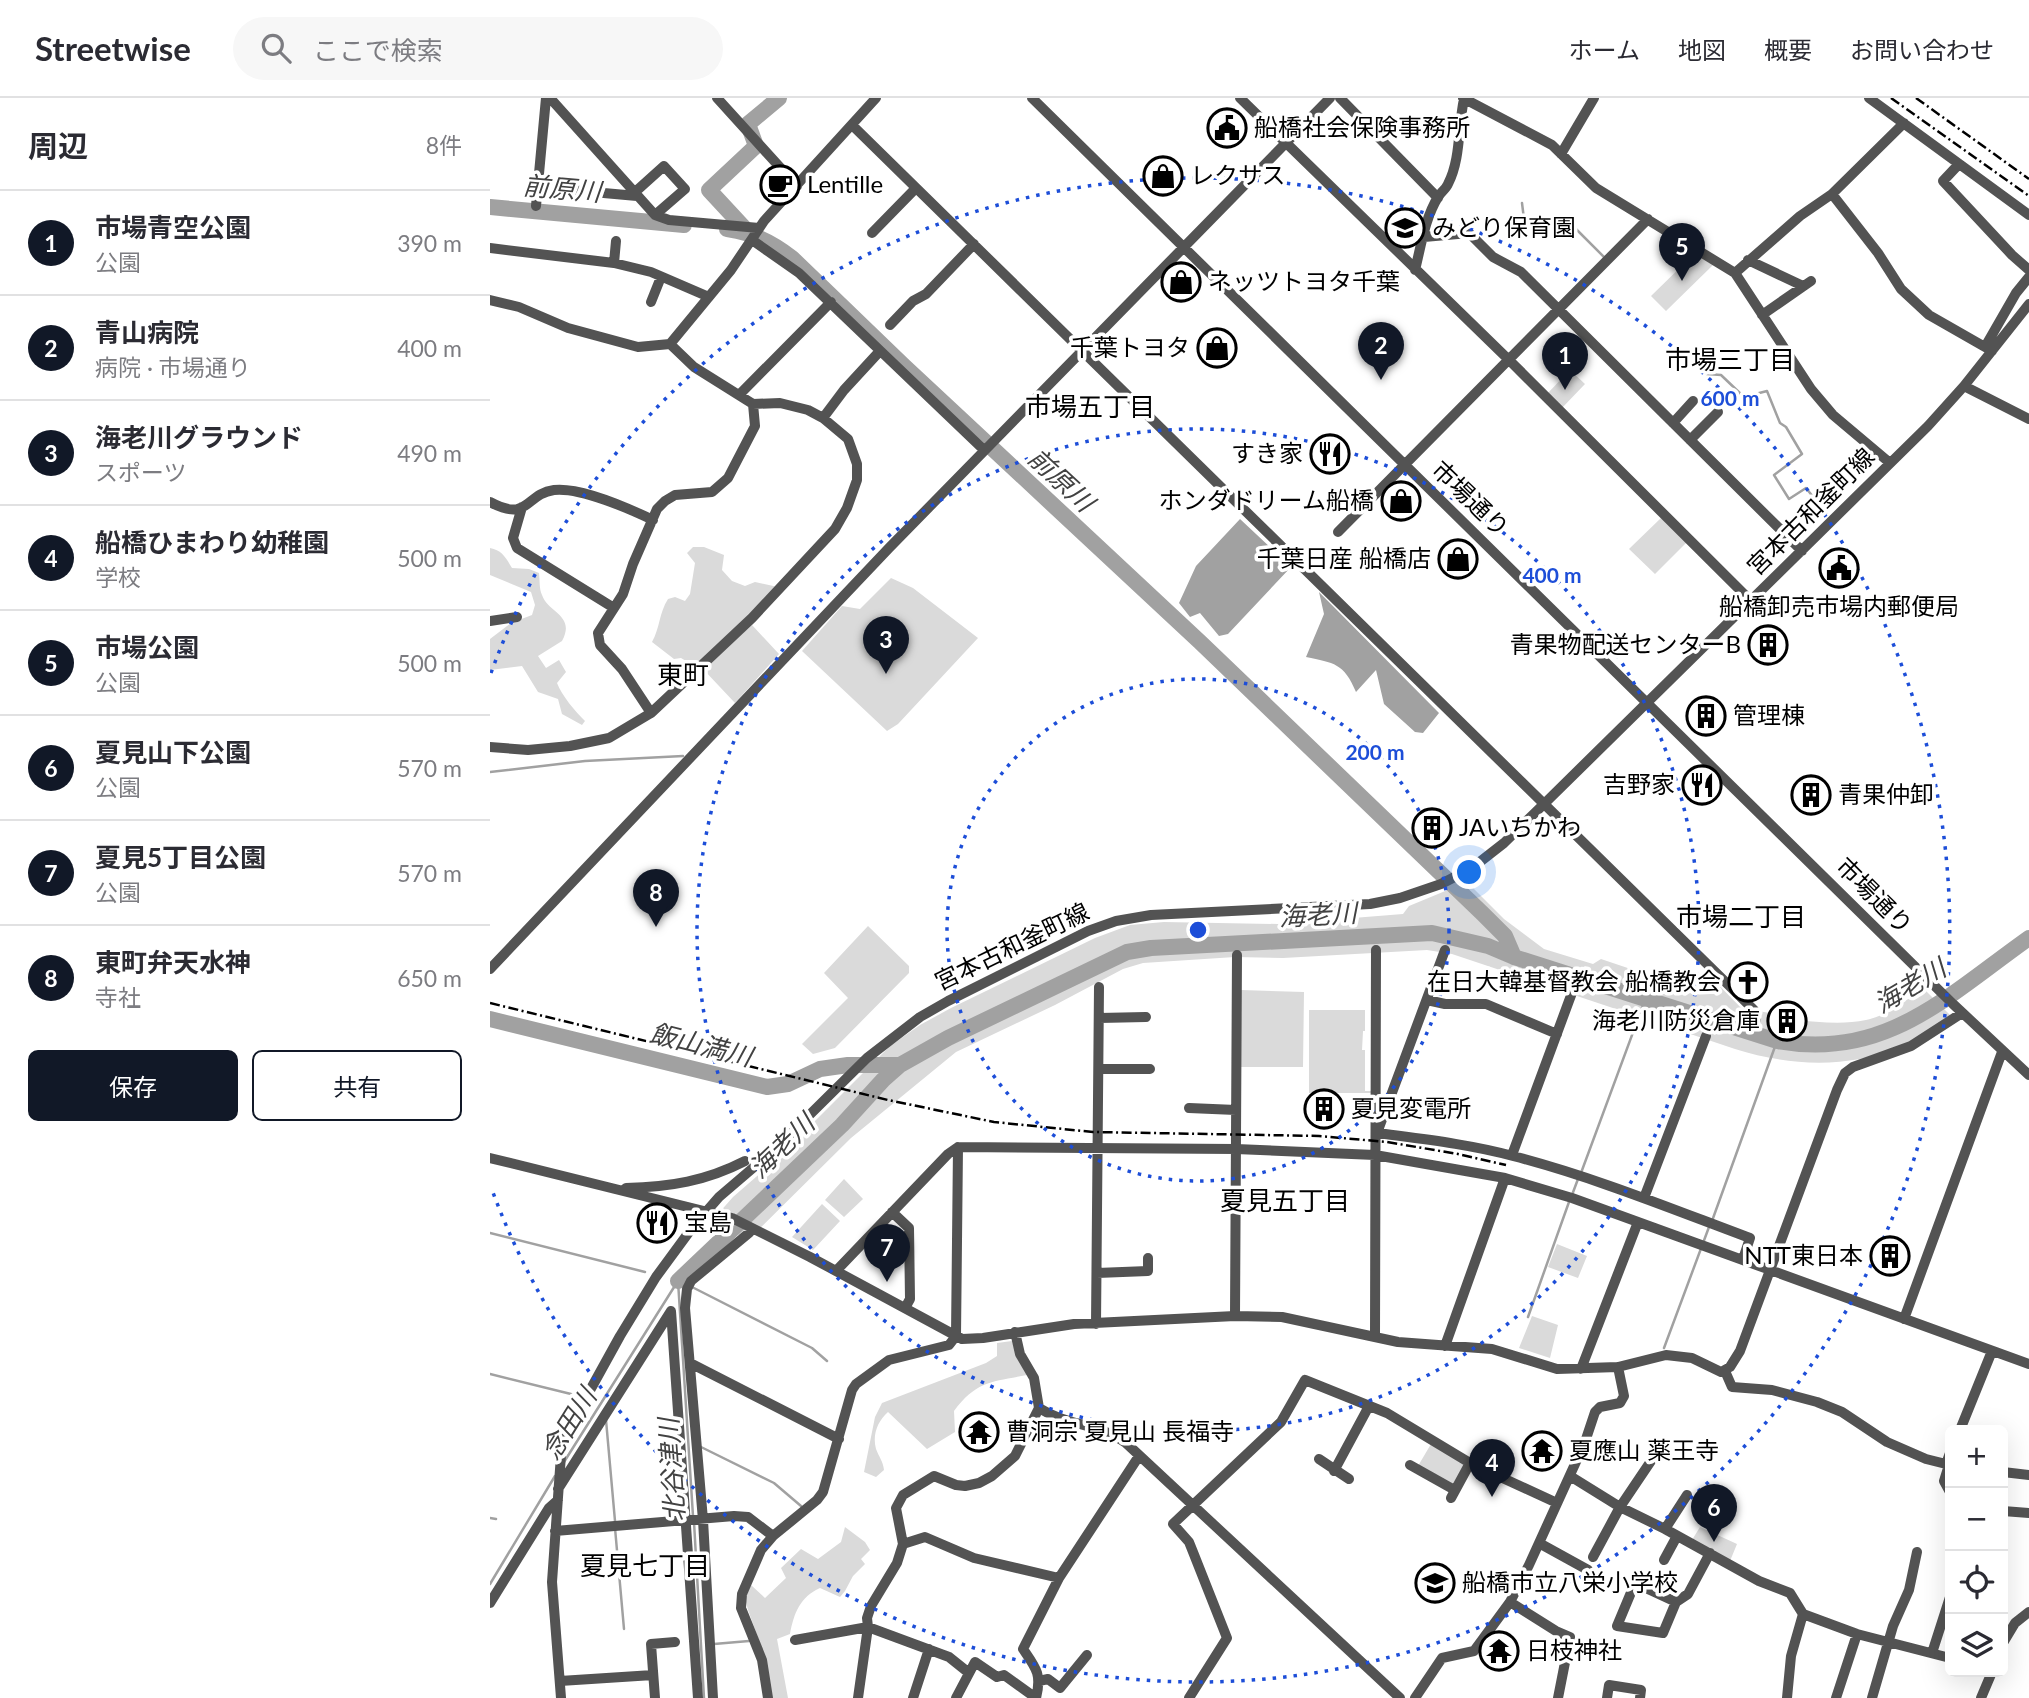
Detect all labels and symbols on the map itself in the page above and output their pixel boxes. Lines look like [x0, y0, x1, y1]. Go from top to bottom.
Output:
public building icon: 船橋社会保険事務所 [1206, 107, 1248, 149]
place label: 船橋社会保険事務所 [1254, 112, 1470, 141]
shop icon: レクサス [1142, 155, 1184, 197]
place label: レクサス [1190, 160, 1286, 189]
cafe icon: Lentille [759, 164, 801, 206]
water label: 前原川 [522, 169, 605, 208]
place label: Lentille [807, 169, 883, 198]
school or university icon: みどり保育園 [1384, 207, 1426, 249]
place label: みどり保育園 [1432, 212, 1576, 241]
pin: 5 [1659, 223, 1705, 281]
shop icon: ネッツトヨタ千葉 [1160, 261, 1202, 303]
place label: ネッツトヨタ千葉 [1208, 266, 1400, 295]
pin: 2 [1358, 322, 1404, 380]
shop icon: 千葉トヨタ [1196, 327, 1238, 369]
place label: 千葉トヨタ [1070, 332, 1190, 361]
pin: 1 [1542, 332, 1588, 390]
district label: 市場三丁目 [1665, 343, 1795, 375]
text: 600 m [1700, 385, 1760, 410]
district label: 市場五丁目 [1025, 390, 1155, 422]
restaurant icon: すき家 [1309, 433, 1351, 475]
place label: すき家 [1231, 438, 1303, 467]
water label: 前原川 [1022, 441, 1103, 520]
street label: 宮本古和釜町線 [1740, 441, 1880, 581]
street label: 市場通り [1426, 454, 1516, 542]
shop icon: ホンダドリーム船橋 [1380, 480, 1422, 522]
place label: ホンダドリーム船橋 [1159, 485, 1374, 514]
shop icon: 千葉日産 船橋店 [1437, 538, 1479, 580]
place label: 千葉日産 船橋店 [1257, 543, 1431, 572]
public building icon: 船橋卸売市場内郵便局 [1818, 547, 1860, 589]
text: 400 m [1522, 562, 1582, 587]
place label: 船橋卸売市場内郵便局 [1719, 591, 1959, 620]
pin: 3 [863, 616, 909, 674]
building icon: 青果物配送センターB [1747, 624, 1789, 666]
place label: 青果物配送センターB [1509, 629, 1741, 658]
district label: 東町 [657, 658, 709, 690]
building icon: 管理棟 [1685, 695, 1727, 737]
place label: 管理棟 [1733, 700, 1805, 729]
text: 200 m [1345, 739, 1405, 764]
restaurant icon: 吉野家 [1681, 764, 1723, 806]
place label: 吉野家 [1603, 769, 1675, 798]
building icon: 青果仲卸 [1790, 774, 1832, 816]
place label: 青果仲卸 [1838, 779, 1934, 808]
building icon: JAいちかわ [1411, 807, 1453, 849]
place label: JAいちかわ [1459, 812, 1581, 841]
street label: 市場通り [1831, 851, 1919, 939]
your location [1452, 855, 1486, 889]
pin: 8 [633, 869, 679, 927]
street label: 宮本古和釜町線 [929, 896, 1093, 996]
water label: 海老川 [1278, 896, 1361, 932]
district label: 市場二丁目 [1676, 900, 1806, 932]
centre of rings [1186, 918, 1210, 942]
water label: 海老川 [1868, 950, 1954, 1019]
church icon: 在日大韓基督教会 船橋教会 [1727, 961, 1769, 1003]
place label: 在日大韓基督教会 船橋教会 [1427, 966, 1721, 995]
building icon: 海老川防災倉庫 [1766, 1000, 1808, 1042]
place label: 海老川防災倉庫 [1592, 1005, 1760, 1034]
water label: 飯山満川 [647, 1016, 758, 1073]
building icon: 夏見変電所 [1303, 1088, 1345, 1130]
place label: 夏見変電所 [1351, 1093, 1471, 1122]
water label: 海老川 [742, 1105, 823, 1184]
district label: 夏見五丁目 [1220, 1184, 1350, 1216]
restaurant icon: 宝島 [636, 1202, 678, 1244]
place label: 宝島 [684, 1207, 732, 1236]
pin: 7 [864, 1224, 910, 1282]
building icon: NTT東日本 [1869, 1235, 1911, 1277]
place label: NTT東日本 [1744, 1240, 1863, 1269]
water label: 念田川 [534, 1379, 604, 1465]
temple icon: 曹洞宗 夏見山 長福寺 [958, 1411, 1000, 1453]
water label: 北谷津川 [651, 1414, 691, 1523]
place label: 曹洞宗 夏見山 長福寺 [1006, 1416, 1234, 1445]
temple icon: 夏應山 薬王寺 [1521, 1430, 1563, 1472]
place label: 夏應山 薬王寺 [1569, 1435, 1719, 1464]
pin: 4 [1469, 1439, 1515, 1497]
pin: 6 [1691, 1484, 1737, 1542]
district label: 夏見七丁目 [580, 1549, 710, 1581]
school or university icon: 船橋市立八栄小学校 [1414, 1562, 1456, 1604]
place label: 船橋市立八栄小学校 [1462, 1567, 1678, 1596]
temple icon: 日枝神社 [1478, 1630, 1520, 1672]
place label: 日枝神社 [1526, 1635, 1622, 1664]

